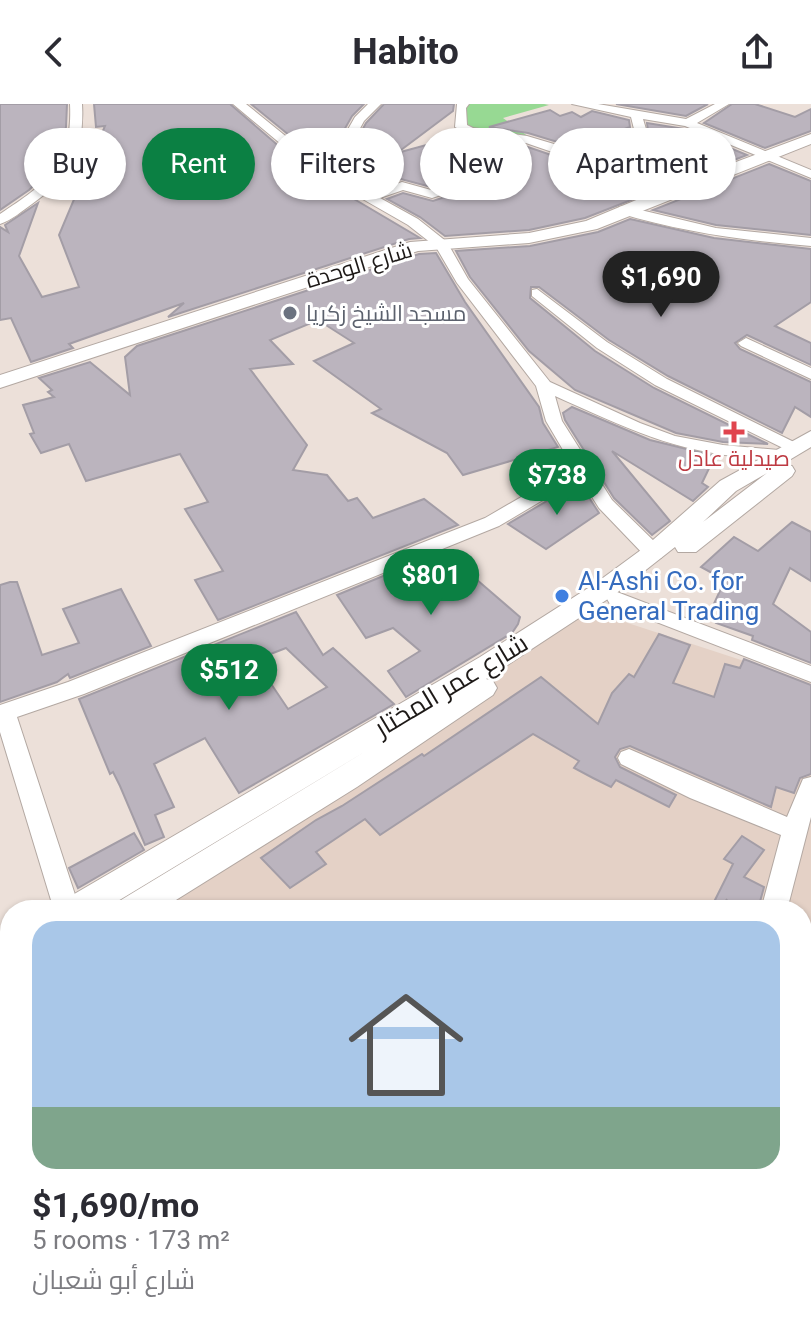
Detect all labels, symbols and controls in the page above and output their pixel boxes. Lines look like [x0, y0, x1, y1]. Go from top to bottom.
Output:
icon: back [32, 30, 76, 74]
icon: share [735, 30, 779, 74]
text: Habito [352, 31, 459, 73]
chip: Buy [24, 128, 126, 200]
chip: Rent [142, 128, 255, 200]
chip: Filters [271, 128, 404, 200]
chip: New [420, 128, 532, 200]
chip: Apartment [548, 128, 736, 200]
street label: شارع الوحدة [303, 237, 416, 295]
pin: $1,690 [596, 251, 726, 319]
text: $1,690 [621, 262, 701, 292]
place label: مسجد الشيخ زكريا [306, 301, 466, 328]
marker: مسجد الشيخ زكريا [281, 304, 299, 322]
marker: صيدلية عادل [725, 423, 743, 441]
place label: صيدلية عادل [678, 446, 790, 471]
pin: $738 [510, 449, 604, 517]
text: $738 [527, 460, 587, 490]
pin: $801 [384, 549, 478, 617]
text: $801 [401, 560, 461, 590]
place label: Al-Ashi Co. for General Trading [578, 566, 759, 626]
marker: Al-Ashi Co. for General Trading [553, 587, 571, 605]
street label: شارع عمر المختار [367, 627, 534, 745]
pin: $512 [182, 644, 276, 712]
text: $512 [199, 655, 259, 685]
icon: home [334, 973, 478, 1117]
text: $1,690/mo [32, 1185, 199, 1225]
text: 5 rooms · 173 m² [32, 1225, 230, 1255]
text: شارع أبو شعبان [32, 1265, 195, 1295]

